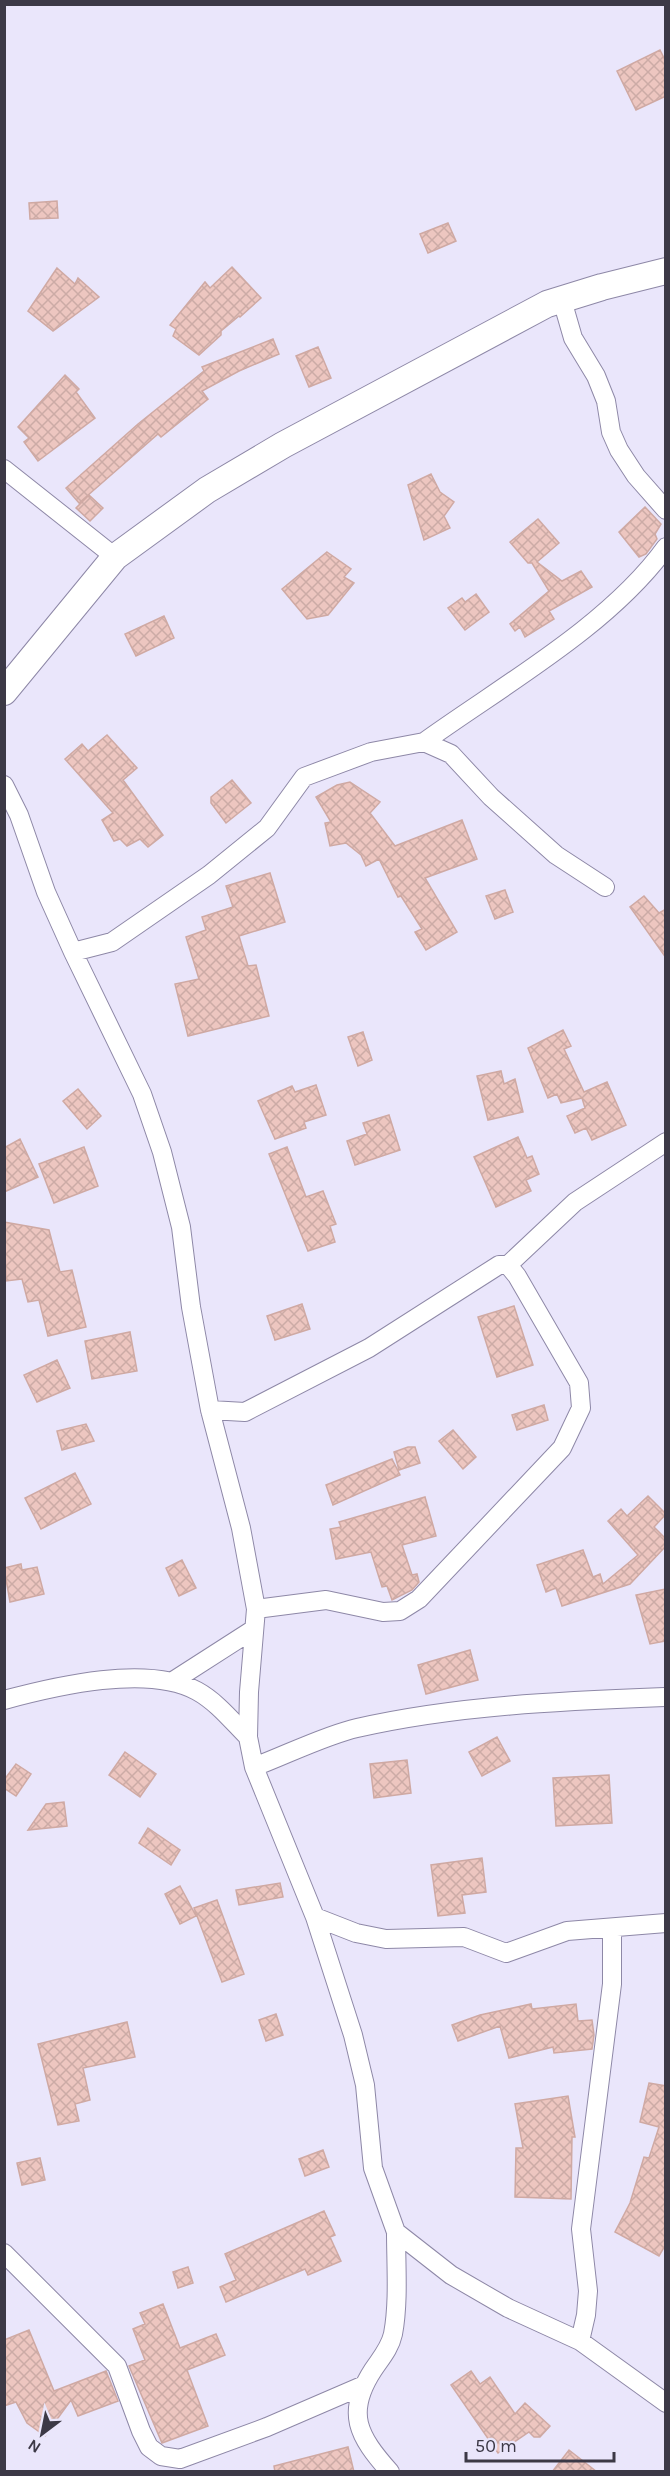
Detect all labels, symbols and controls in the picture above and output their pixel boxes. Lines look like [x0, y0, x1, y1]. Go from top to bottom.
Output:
north arrow [12, 2404, 72, 2464]
scale bar [466, 2425, 614, 2463]
text: N [24, 2435, 44, 2457]
text: 50 m [475, 2435, 517, 2457]

